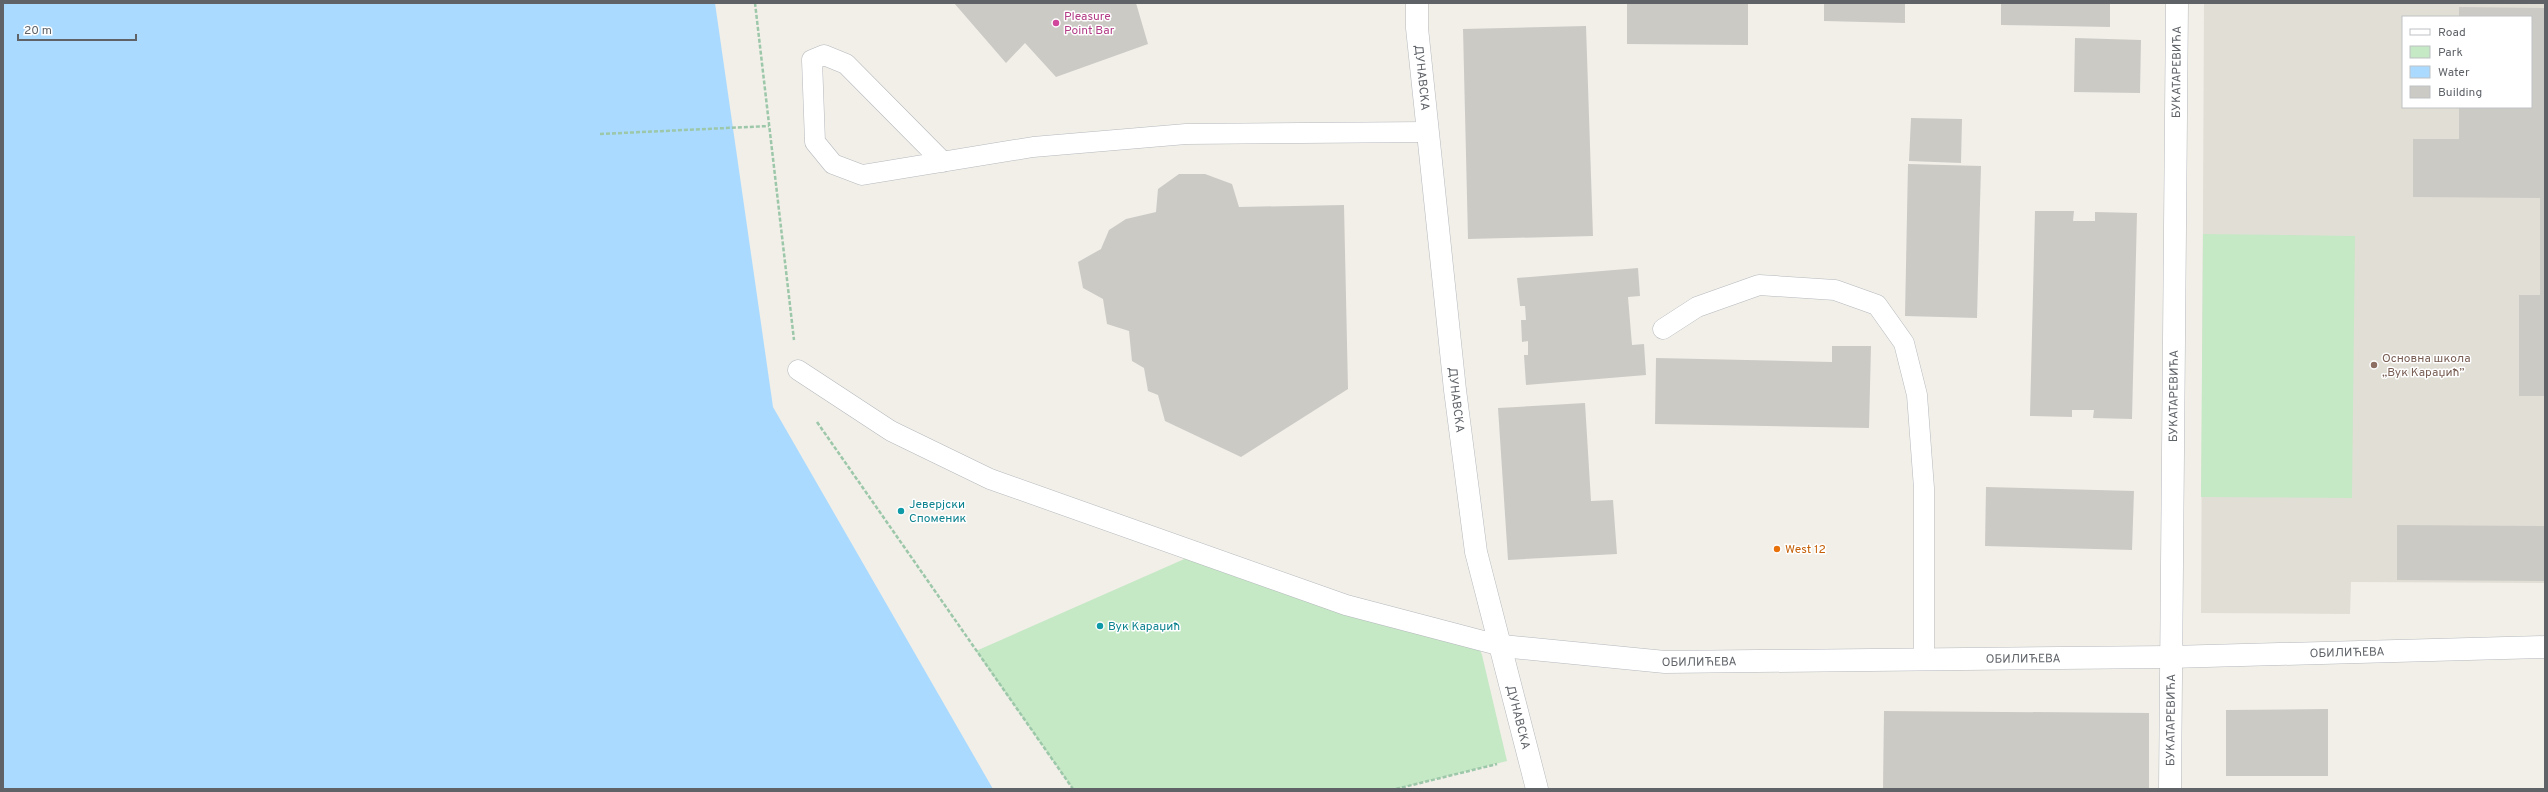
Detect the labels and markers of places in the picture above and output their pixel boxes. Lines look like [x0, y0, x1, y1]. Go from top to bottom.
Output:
place label: Pleasure Point Bar [1064, 9, 1115, 39]
marker: Pleasure Point Bar [1051, 18, 1061, 28]
place label: Основна школа „Вук Караџић” [2382, 351, 2471, 381]
marker: Основна школа „Вук Караџић” [2369, 360, 2379, 370]
place label: Јеверјски Споменик [909, 497, 966, 527]
marker: Јеверјски Споменик [896, 506, 906, 516]
place label: West 12 [1785, 542, 1826, 558]
marker: West 12 [1772, 544, 1782, 554]
place label: Вук Караџић [1108, 619, 1180, 635]
marker: Вук Караџић [1095, 621, 1105, 631]

